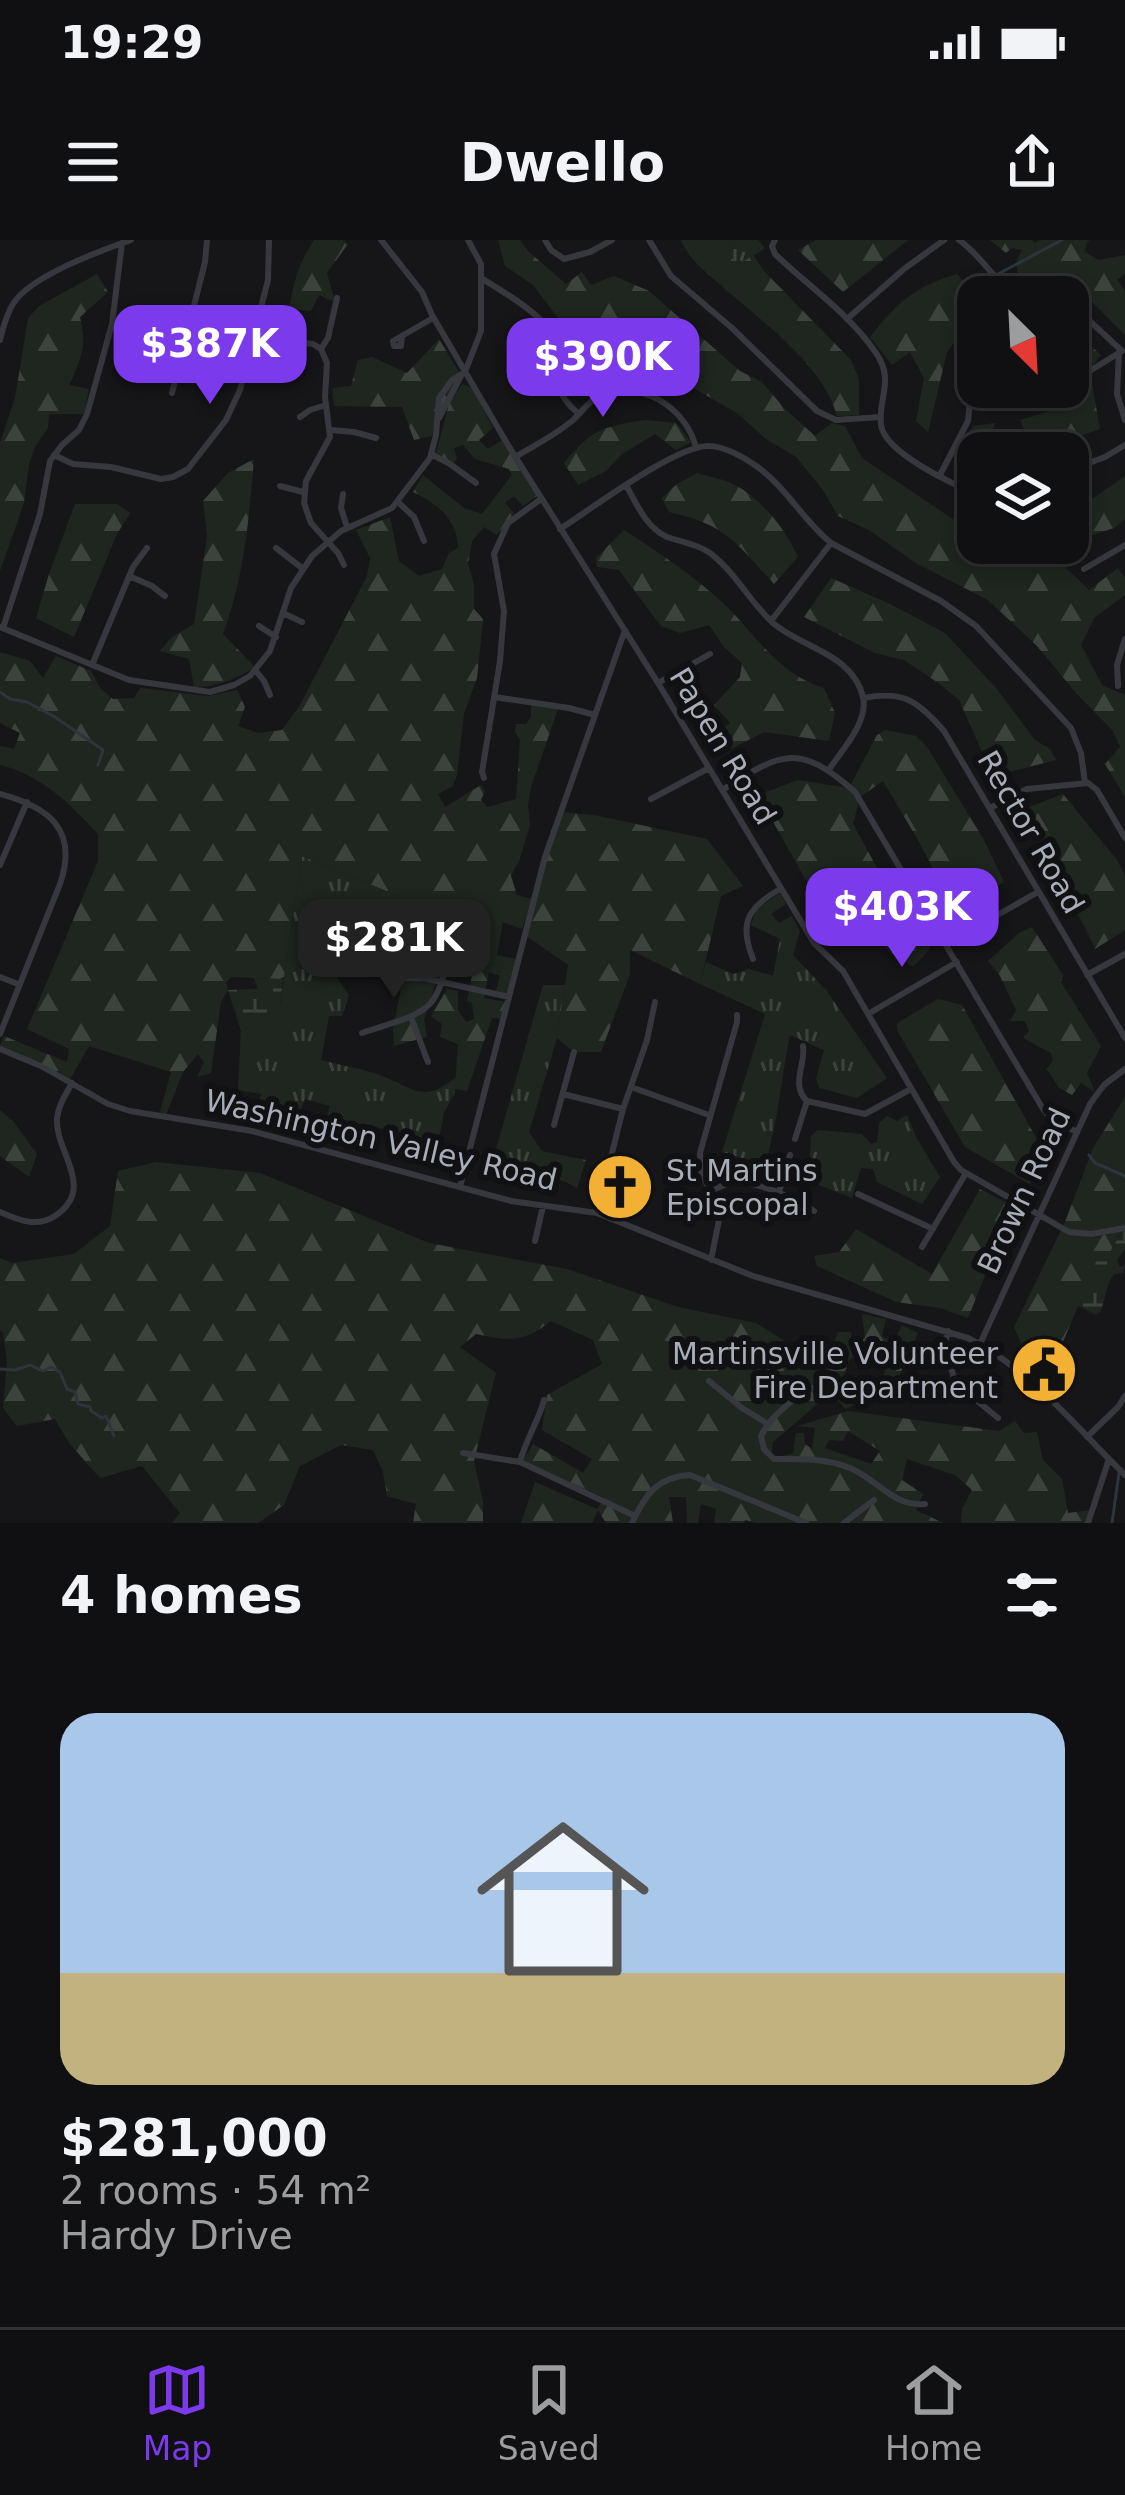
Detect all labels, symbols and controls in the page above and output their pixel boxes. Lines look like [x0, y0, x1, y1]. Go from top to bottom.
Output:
text: 19:29 [60, 16, 203, 69]
icon: menu [60, 129, 126, 195]
icon: share [999, 129, 1065, 195]
text: Dwello [460, 131, 665, 194]
north arrow [957, 276, 1089, 408]
map controls [957, 276, 1089, 564]
pin: $387K [126, 305, 294, 407]
pin: $390K [519, 318, 687, 420]
text: $387K [141, 321, 279, 366]
text: $390K [534, 334, 672, 379]
button: layers [957, 432, 1089, 564]
street label: Papen Road [663, 661, 783, 831]
street label: Rector Road [970, 745, 1092, 919]
pin: $403K [818, 868, 986, 970]
text: $403K [833, 884, 971, 929]
pin: $281K [310, 899, 478, 1001]
text: $281K [325, 915, 463, 960]
street label: Washington Valley Road [202, 1082, 560, 1198]
street label: Brown Road [970, 1102, 1078, 1280]
church icon: St Martins Episcopal [585, 1152, 655, 1222]
place label: St Martins Episcopal [666, 1153, 818, 1222]
public building icon: Martinsville Volunteer Fire Department [1009, 1335, 1079, 1405]
place label: Martinsville Volunteer Fire Department [672, 1336, 999, 1405]
icon: filters [999, 1562, 1065, 1628]
text: 4 homes [60, 1566, 303, 1625]
icon: home [455, 1791, 671, 2007]
text: $281,000 [60, 2109, 328, 2168]
text: 2 rooms · 54 m² [60, 2168, 371, 2213]
text: Hardy Drive [60, 2213, 293, 2258]
tab: Map [143, 2357, 212, 2468]
tab: Saved [498, 2357, 600, 2468]
tab: Home [885, 2357, 982, 2468]

